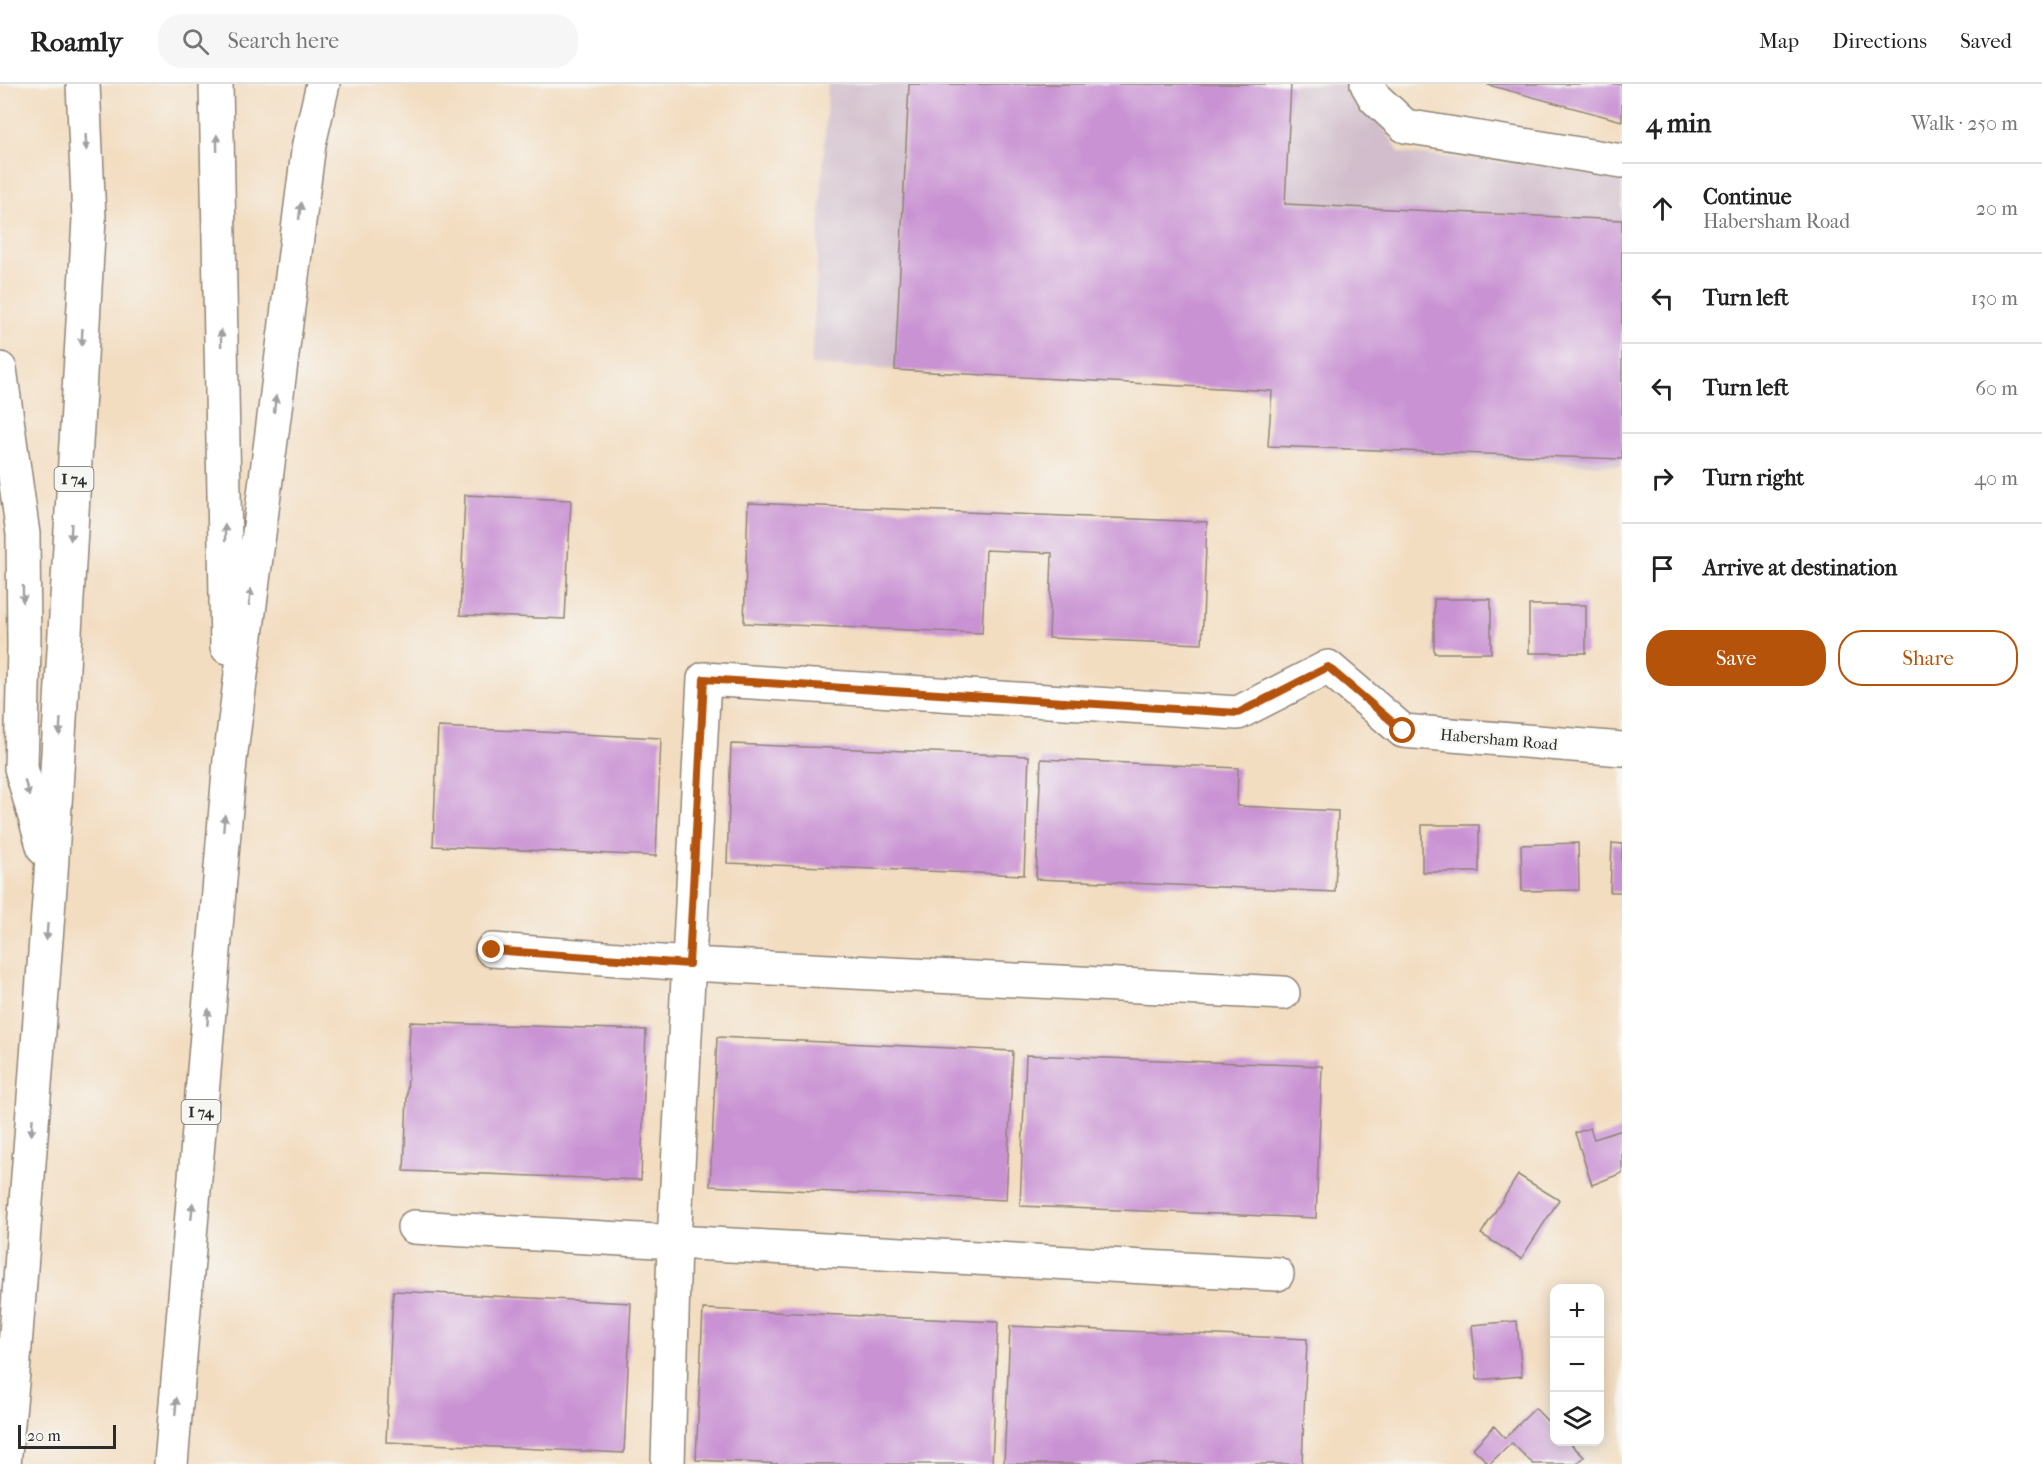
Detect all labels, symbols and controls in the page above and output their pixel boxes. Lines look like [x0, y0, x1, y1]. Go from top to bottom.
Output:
search box [158, 14, 578, 68]
text: Roamly [30, 25, 122, 58]
icon: search [179, 25, 212, 58]
text: Search here [227, 28, 339, 54]
text: Map [1759, 29, 1799, 53]
text: Directions [1832, 29, 1927, 53]
text: Saved [1960, 29, 2012, 53]
text: 4 min [1646, 108, 1711, 139]
text: Walk · 250 m [1911, 112, 2018, 135]
one-way arrow [81, 133, 90, 152]
one-way arrow [213, 134, 222, 153]
text: Continue [1703, 184, 1792, 210]
icon: ahead [1646, 192, 1679, 225]
text: 20 m [1976, 197, 2018, 220]
one-way arrow [295, 201, 305, 220]
text: Habersham Road [1703, 210, 1850, 233]
icon: left [1646, 282, 1679, 315]
text: Turn left [1703, 285, 1789, 311]
text: 130 m [1971, 287, 2018, 310]
one-way arrow [77, 328, 87, 347]
one-way arrow [216, 329, 226, 348]
icon: left [1646, 372, 1679, 405]
text: Turn left [1703, 375, 1789, 401]
text: 60 m [1975, 377, 2018, 400]
one-way arrow [271, 394, 280, 413]
icon: right [1646, 462, 1679, 495]
text: Turn right [1703, 465, 1804, 491]
road number: I 74 [54, 467, 94, 491]
text: 40 m [1974, 467, 2018, 490]
one-way arrow [66, 522, 75, 541]
one-way arrow [220, 524, 230, 543]
icon: arrive [1646, 552, 1679, 585]
text: Arrive at destination [1703, 555, 1897, 581]
one-way arrow [19, 585, 28, 604]
one-way arrow [246, 588, 255, 607]
button: Save [1646, 630, 1826, 686]
button: Share [1838, 630, 2018, 686]
one-way arrow [55, 717, 64, 736]
route start [1389, 717, 1415, 743]
street label: Habersham Road [1439, 725, 1559, 754]
one-way arrow [23, 779, 32, 797]
one-way arrow [220, 813, 229, 832]
one-way arrow [42, 923, 51, 942]
route end [478, 936, 504, 962]
one-way arrow [203, 1007, 213, 1026]
road number: I 74 [182, 1100, 220, 1124]
one-way arrow [27, 1117, 37, 1136]
one-way arrow [187, 1202, 197, 1221]
map controls [1550, 1284, 1604, 1446]
button: + [1550, 1284, 1604, 1338]
button: − [1550, 1338, 1604, 1392]
button: layers [1550, 1392, 1604, 1446]
one-way arrow [171, 1396, 181, 1415]
scale bar [18, 1422, 116, 1450]
text: 20 m [27, 1426, 61, 1445]

